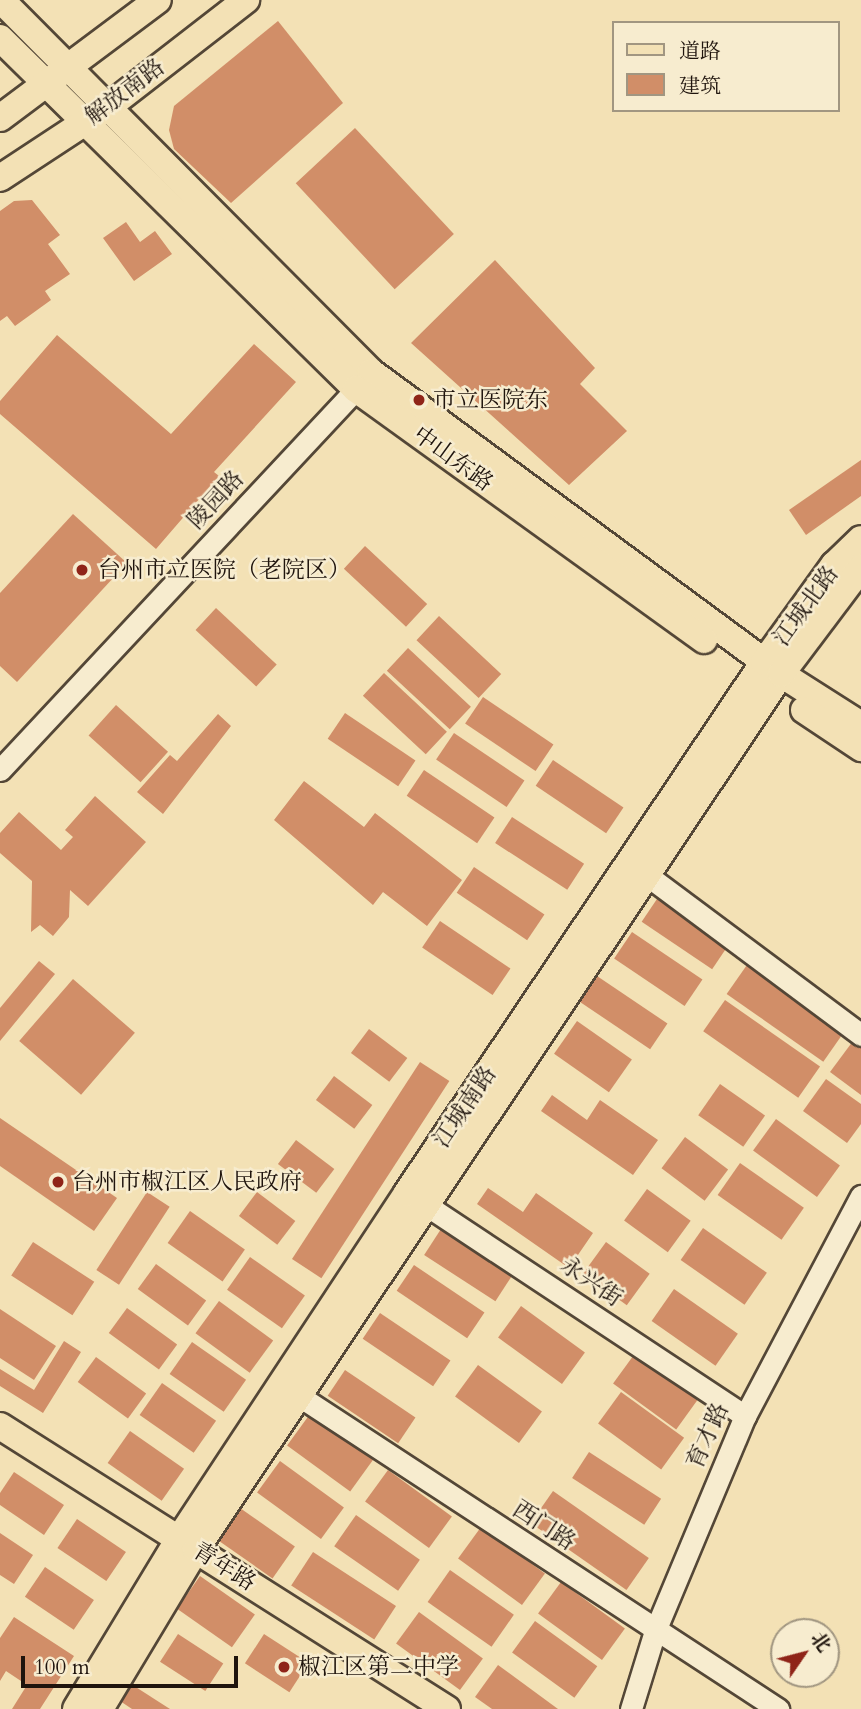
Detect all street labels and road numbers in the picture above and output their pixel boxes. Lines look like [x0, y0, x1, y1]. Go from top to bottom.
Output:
street label: 解放南路 [80, 53, 170, 131]
street label: 中山东路 [408, 421, 498, 497]
street label: 陵园路 [182, 465, 250, 535]
street label: 江城北路 [768, 561, 844, 651]
street label: 江城南路 [428, 1061, 502, 1153]
street label: 永兴街 [555, 1251, 627, 1313]
street label: 育才路 [681, 1399, 735, 1473]
street label: 西门路 [508, 1496, 580, 1556]
street label: 青年路 [187, 1537, 261, 1597]

